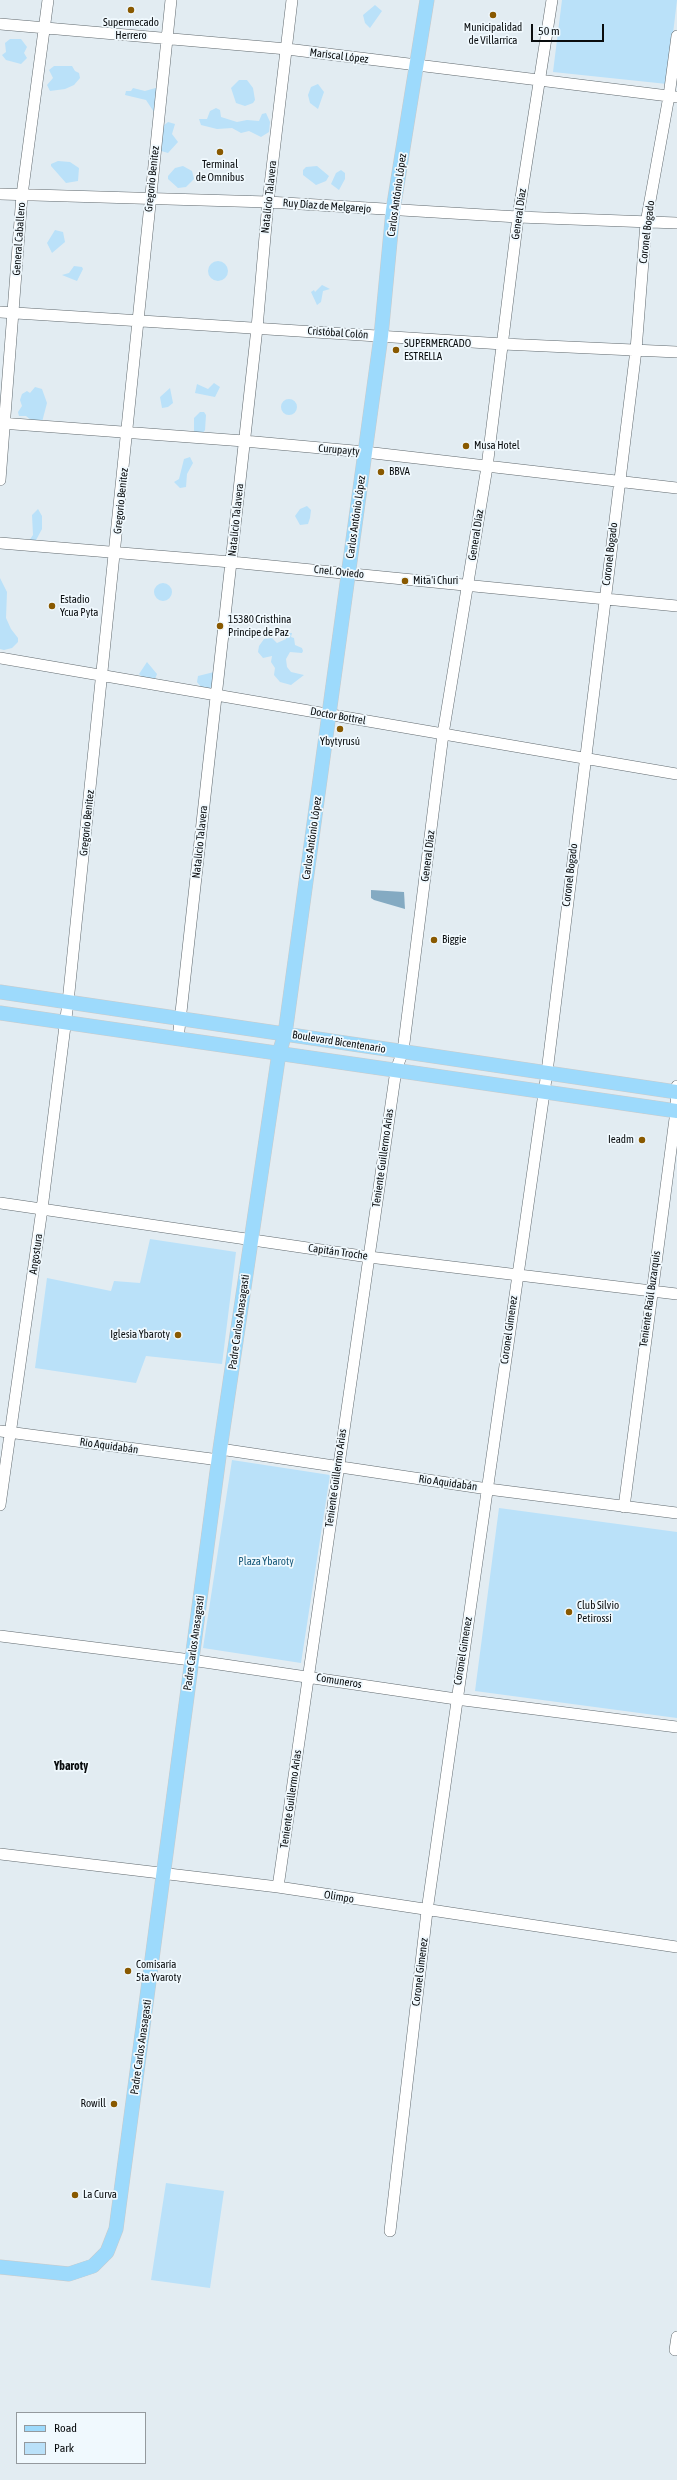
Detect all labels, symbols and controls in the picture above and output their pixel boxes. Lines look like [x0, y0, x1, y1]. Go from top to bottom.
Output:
marker: Supermecado Herrero [126, 5, 136, 15]
marker: Municipalidad de Villarrica [488, 10, 498, 20]
place label: Supermecado Herrero [103, 16, 159, 42]
scale bar [533, 16, 606, 42]
place label: Municipalidad de Villarrica [464, 21, 522, 47]
text: 50 m [538, 24, 560, 38]
street label: Mariscal López [309, 46, 369, 66]
street label: Gregorio Benitez [142, 145, 162, 213]
marker: Terminal de Omnibus [215, 147, 225, 157]
street label: Carlos António López [385, 153, 409, 237]
place label: Terminal de Omnibus [196, 158, 244, 184]
street label: Natalicio Talavera [259, 160, 279, 234]
street label: General Díaz [509, 188, 529, 240]
street label: Ruy Díaz de Melgarejo [282, 196, 372, 216]
street label: Coronel Bogado [637, 200, 657, 264]
street label: General Caballero [10, 202, 28, 276]
street label: Cristóbal Colón [307, 324, 369, 342]
place label: SUPERMERCADO ESTRELLA [404, 337, 471, 363]
marker: SUPERMERCADO ESTRELLA [391, 345, 401, 355]
place label: Musa Hotel [474, 439, 520, 453]
marker: Musa Hotel [461, 441, 471, 451]
street label: Curupayty [318, 442, 360, 458]
place label: BBVA [389, 465, 410, 479]
street label: Gregorio Benitez [111, 467, 131, 535]
marker: BBVA [376, 467, 386, 477]
street label: Carlos António López [344, 475, 368, 559]
street label: Natalicio Talavera [226, 483, 246, 557]
street label: General Díaz [465, 509, 487, 561]
street label: Coronel Bogado [600, 522, 620, 586]
street label: Cnel. Oviedo [313, 563, 365, 581]
place label: Mita'i Churi [413, 574, 458, 588]
marker: Mita'i Churi [400, 576, 410, 586]
place label: Estadio Ycua Pyta [60, 593, 98, 619]
marker: Estadio Ycua Pyta [47, 601, 57, 611]
place label: 15380 Cristhina Principe de Paz [228, 613, 291, 639]
marker: 15380 Cristhina Principe de Paz [215, 621, 225, 631]
street label: Doctor Bottrel [309, 705, 367, 727]
marker: Ybytyrusú [335, 724, 345, 734]
place label: Ybytyrusú [320, 735, 360, 749]
street label: Gregorio Benitez [77, 789, 97, 857]
street label: Carlos António López [300, 796, 324, 880]
street label: Natalicio Talavera [190, 805, 210, 879]
street label: General Díaz [418, 830, 438, 882]
street label: Coronel Bogado [560, 843, 580, 907]
place label: Biggie [442, 933, 467, 947]
marker: Biggie [429, 935, 439, 945]
street label: Boulevard Bicentenario [291, 1028, 387, 1056]
street label: Teniente Guillermo Arias [370, 1108, 396, 1208]
place label: Ieadm [608, 1133, 634, 1147]
marker: Ieadm [637, 1135, 647, 1145]
street label: Angostura [27, 1233, 45, 1275]
street label: Capitán Troche [307, 1241, 369, 1263]
street label: Teniente Raúl Buzarquis [637, 1250, 663, 1348]
street label: Padre Carlos Anasagasti [226, 1274, 252, 1370]
street label: Coronel Gimenez [498, 1295, 520, 1365]
place label: Iglesia Ybaroty [110, 1328, 170, 1342]
marker: Iglesia Ybaroty [173, 1330, 183, 1340]
street label: Teniente Guillermo Arias [323, 1428, 349, 1528]
street label: Rio Aquidabán [79, 1435, 139, 1457]
street label: Rio Aquidabán [418, 1472, 478, 1494]
park label: Plaza Ybaroty [238, 1555, 294, 1569]
street label: Padre Carlos Anasagasti [181, 1595, 207, 1691]
place label: Club Silvio Petirossi [577, 1599, 619, 1625]
marker: Club Silvio Petirossi [564, 1607, 574, 1617]
street label: Coronel Gimenez [451, 1616, 475, 1686]
street label: Comuneros [315, 1671, 363, 1691]
street label: Teniente Guillermo Arias [278, 1749, 304, 1849]
district label: Ybaroty [54, 1759, 88, 1773]
street label: Olimpo [323, 1888, 355, 1906]
street label: Coronel Gimenez [409, 1937, 431, 2007]
place label: Comisaría 5ta Yvaroty [136, 1958, 181, 1984]
marker: Comisaría 5ta Yvaroty [123, 1966, 133, 1976]
street label: Padre Carlos Anasagasti [128, 1999, 154, 2095]
place label: Rowill [81, 2097, 106, 2111]
marker: Rowill [109, 2099, 119, 2109]
place label: La Curva [83, 2188, 117, 2202]
marker: La Curva [70, 2190, 80, 2200]
legend [16, 2412, 146, 2464]
text: Road [54, 2421, 77, 2435]
text: Park [54, 2441, 74, 2455]

